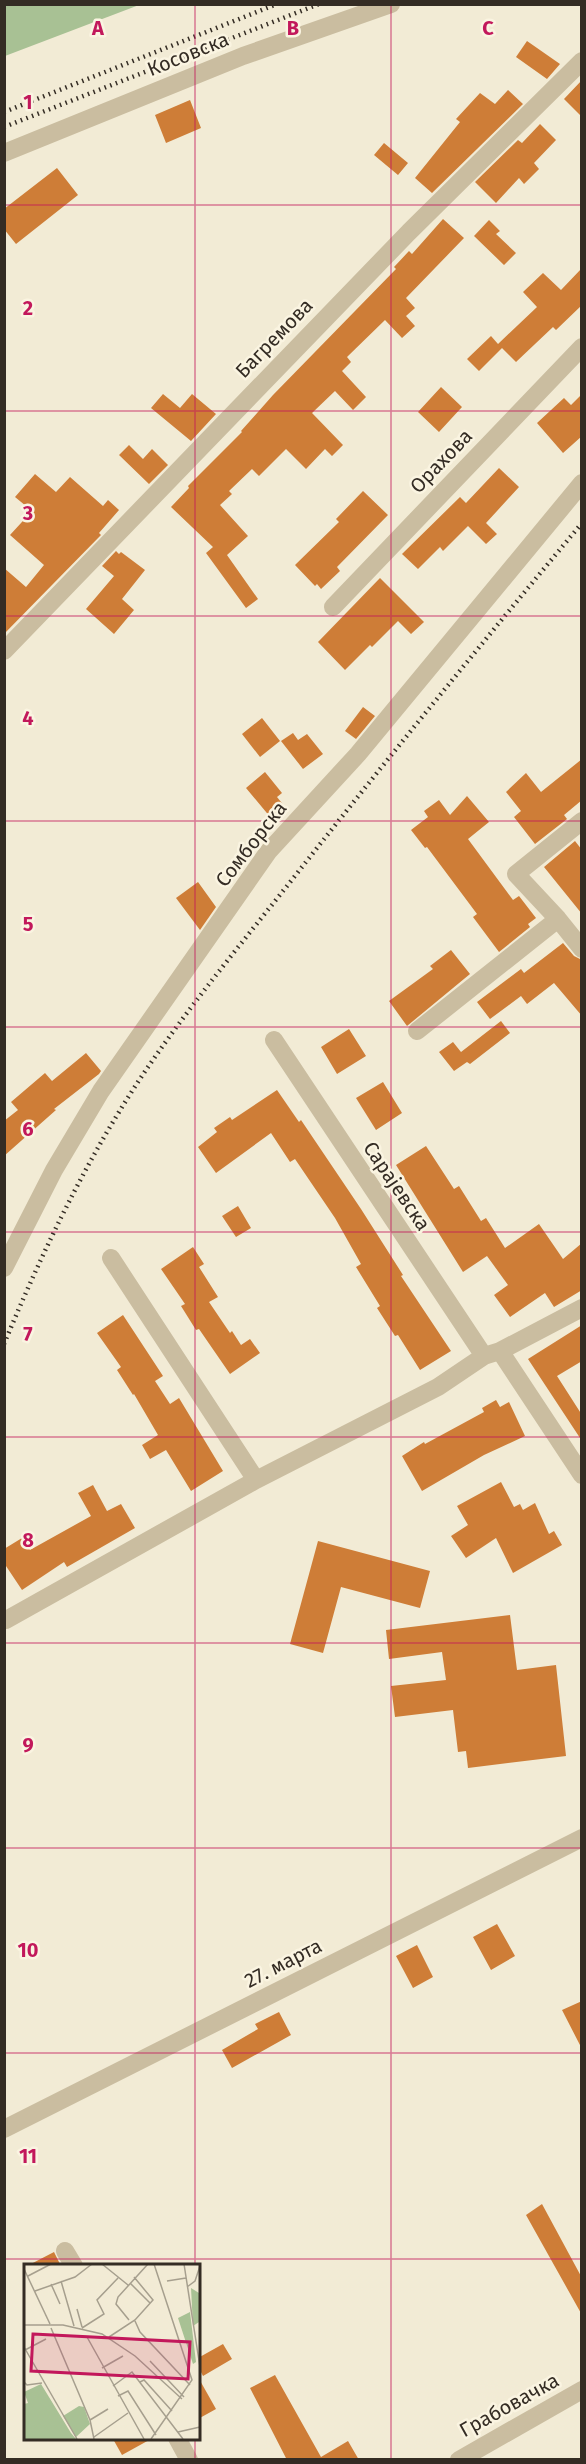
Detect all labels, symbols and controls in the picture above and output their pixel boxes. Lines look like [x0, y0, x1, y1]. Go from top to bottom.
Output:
text: A [91, 16, 105, 40]
text: B [287, 16, 299, 40]
text: C [482, 16, 494, 40]
street label: Косовска [144, 27, 232, 81]
text: 1 [23, 90, 33, 114]
street label: Багремова [230, 293, 318, 383]
text: 2 [23, 296, 33, 320]
street label: Орахова [405, 424, 477, 498]
text: 3 [22, 501, 33, 525]
text: 4 [22, 706, 34, 730]
street label: Сомборска [210, 797, 292, 891]
text: 5 [23, 912, 34, 936]
text: 6 [22, 1117, 34, 1141]
street label: Сарајевска [358, 1137, 436, 1235]
text: 7 [23, 1322, 33, 1346]
text: 8 [22, 1528, 34, 1552]
text: 9 [22, 1733, 34, 1757]
street label: 27. марта [240, 1933, 326, 1993]
text: 10 [18, 1938, 38, 1962]
text: 11 [19, 2144, 37, 2168]
inset map [24, 2264, 200, 2440]
street label: Грабовачка [455, 2368, 563, 2442]

